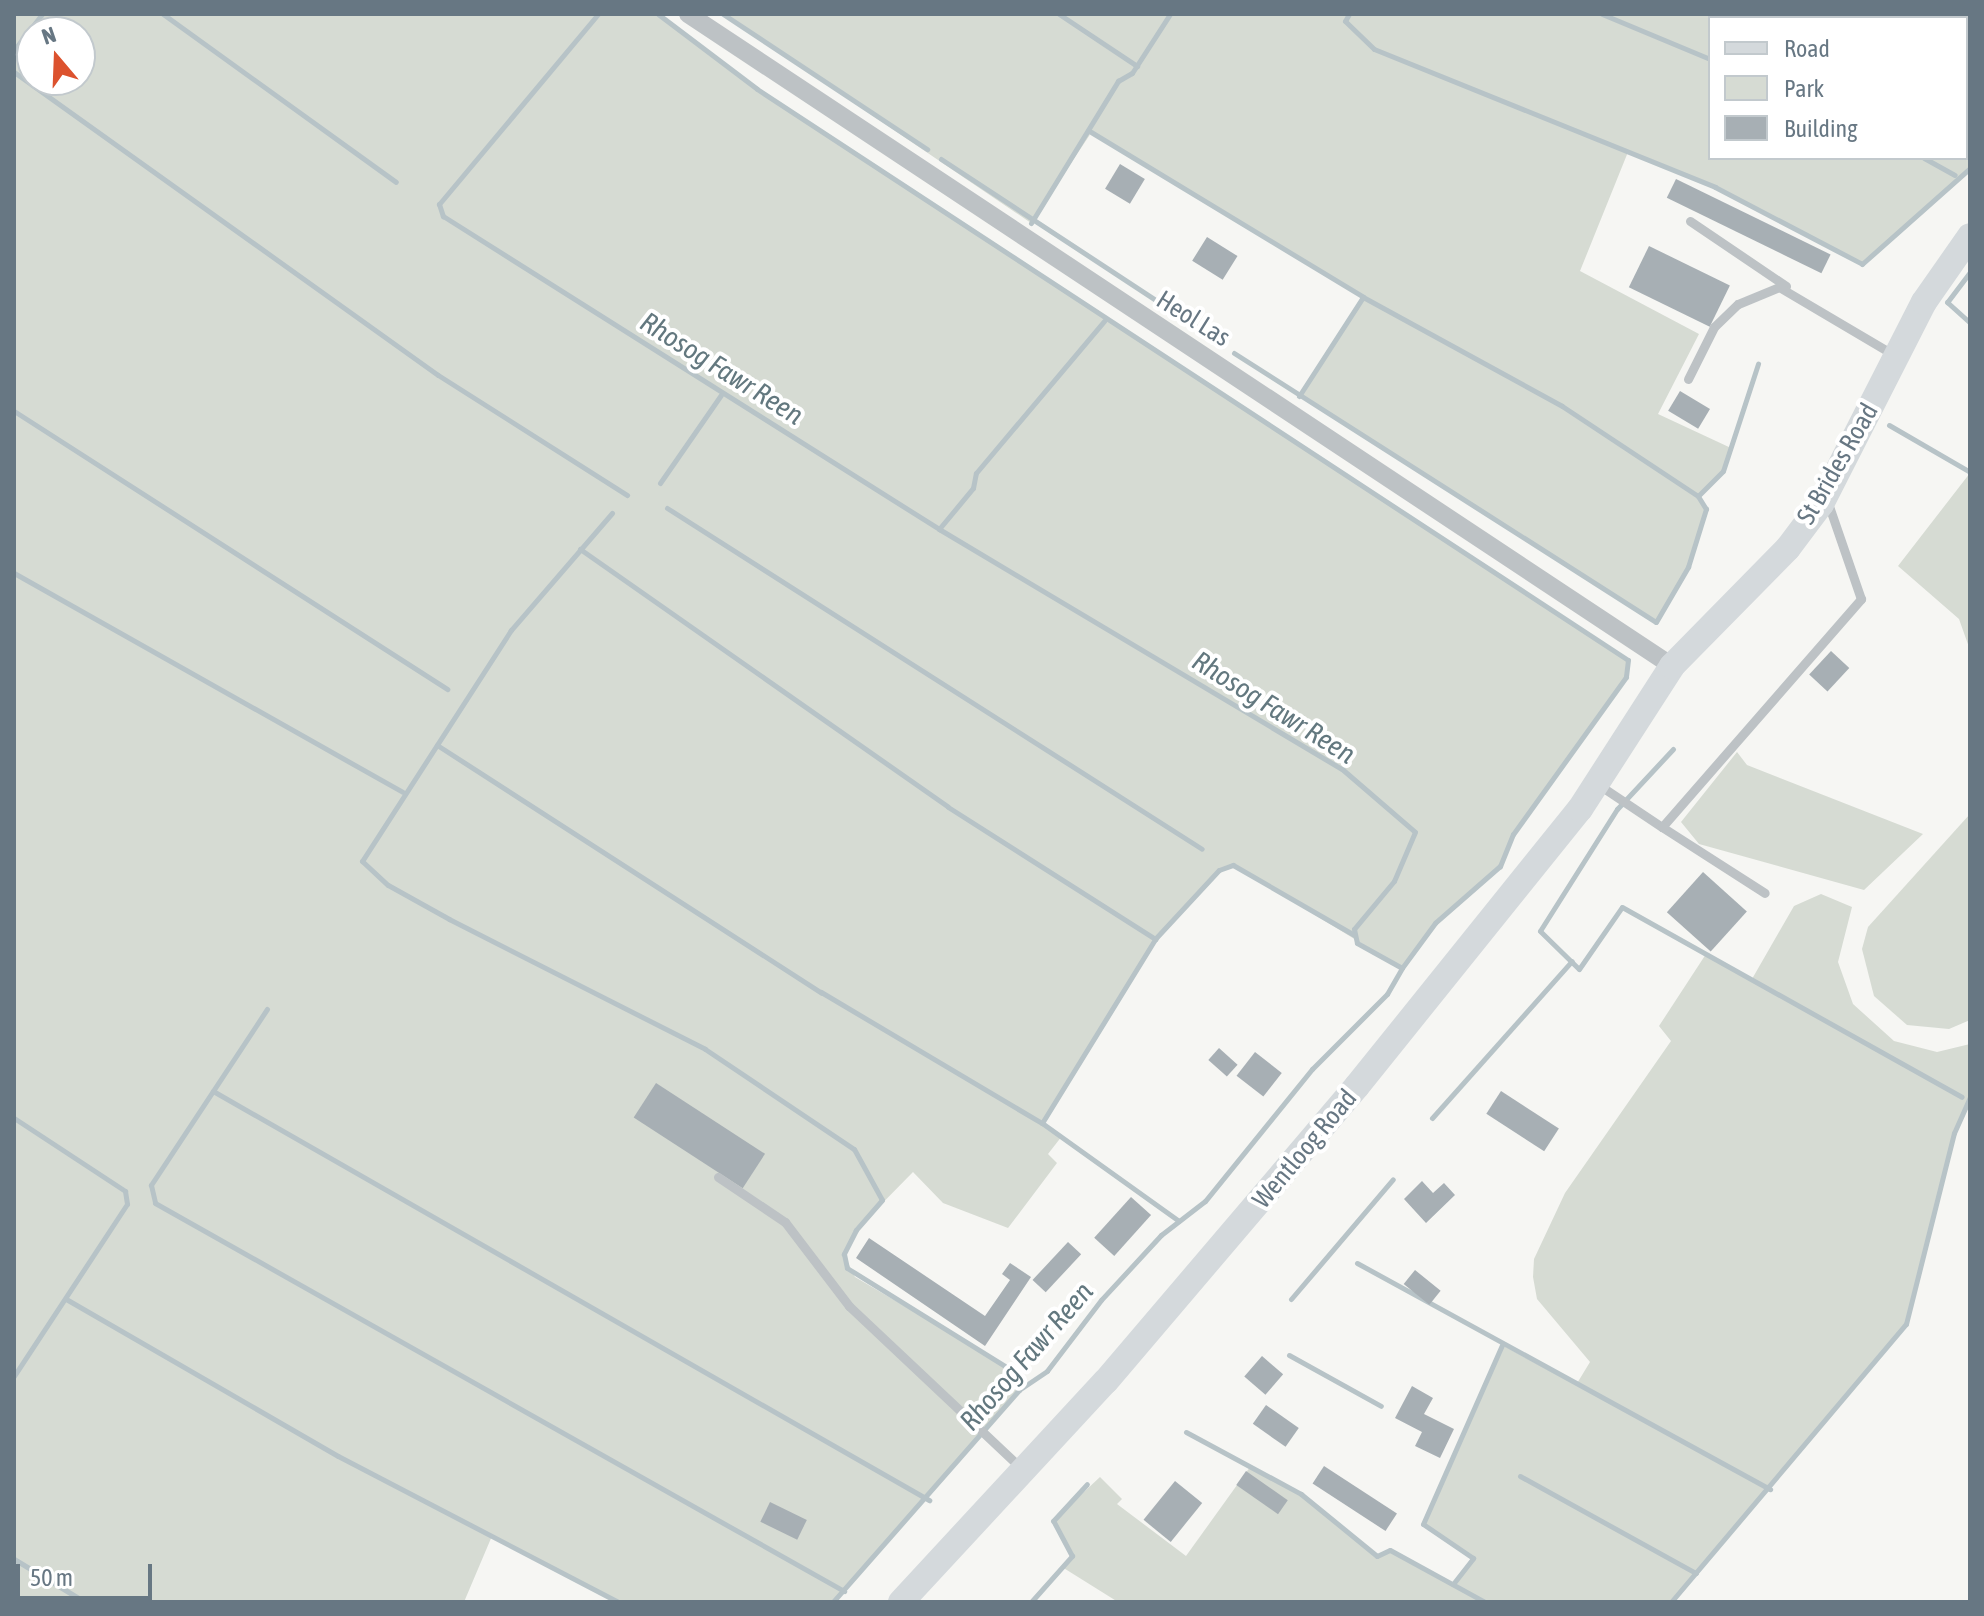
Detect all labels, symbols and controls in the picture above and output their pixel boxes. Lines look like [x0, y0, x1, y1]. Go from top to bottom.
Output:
north arrow [16, 16, 96, 96]
legend [1708, 16, 1968, 160]
text: N [38, 21, 59, 50]
text: Road [1784, 35, 1830, 62]
text: Park [1784, 75, 1824, 102]
text: Building [1784, 115, 1857, 142]
street label: Heol Las [1150, 284, 1236, 354]
water label: Rhosog Fawr Reen [634, 305, 810, 431]
street label: St Brides Road [1791, 398, 1885, 530]
water label: Rhosog Fawr Reen [1186, 644, 1362, 770]
street label: Wentloog Road [1246, 1083, 1364, 1215]
water label: Rhosog Fawr Reen [952, 1275, 1100, 1437]
scale bar [20, 1548, 156, 1598]
text: 50 m [30, 1564, 73, 1591]

